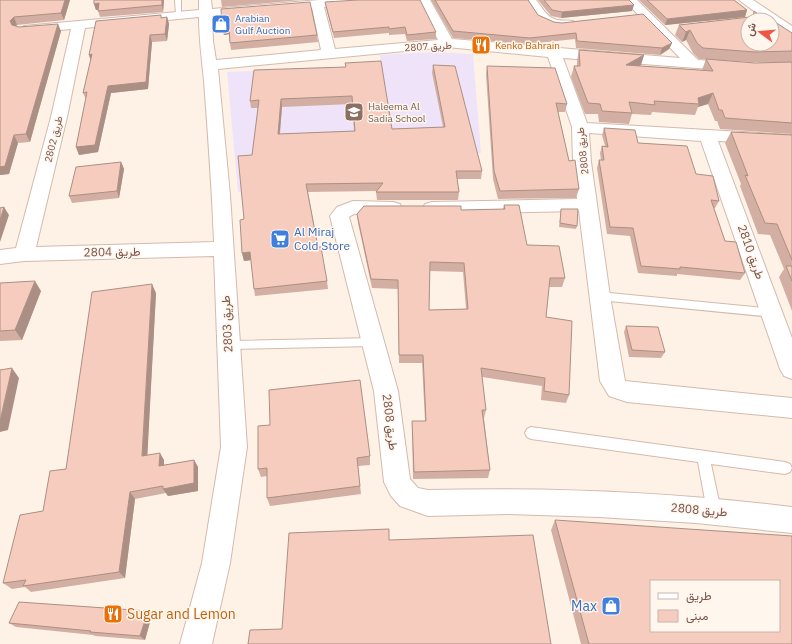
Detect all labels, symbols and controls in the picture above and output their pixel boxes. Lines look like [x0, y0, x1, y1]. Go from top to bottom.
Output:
place label: Arabian Gulf Auction [235, 12, 290, 37]
north arrow [740, 12, 780, 52]
shop icon: Arabian Gulf Auction [210, 13, 232, 35]
text: ش [742, 21, 759, 38]
restaurant icon: Kenko Bahrain [470, 34, 492, 56]
street label: طريق 2807 [404, 39, 453, 54]
place label: Kenko Bahrain [495, 39, 560, 52]
place label: Haleema Al Sadia School [368, 100, 426, 125]
school or university icon: Haleema Al Sadia School [343, 101, 365, 123]
street label: طريق 2802 [41, 114, 66, 164]
street label: طريق 2808 [573, 126, 591, 175]
street label: طريق 2810 [734, 222, 768, 282]
place label: Al Miraj Cold Store [294, 224, 350, 253]
supermarket icon: Al Miraj Cold Store [269, 228, 291, 250]
street label: طريق 2804 [83, 243, 141, 260]
street label: طريق 2803 [218, 295, 236, 353]
street label: طريق 2808 [379, 393, 401, 451]
street label: طريق 2808 [670, 500, 728, 520]
legend [650, 580, 780, 632]
text: طريق [686, 588, 712, 604]
shop icon: Max [600, 595, 622, 617]
place label: Max [571, 597, 597, 615]
restaurant icon: Sugar and Lemon [102, 603, 124, 625]
place label: Sugar and Lemon [127, 605, 236, 623]
text: مبنى [686, 608, 708, 624]

